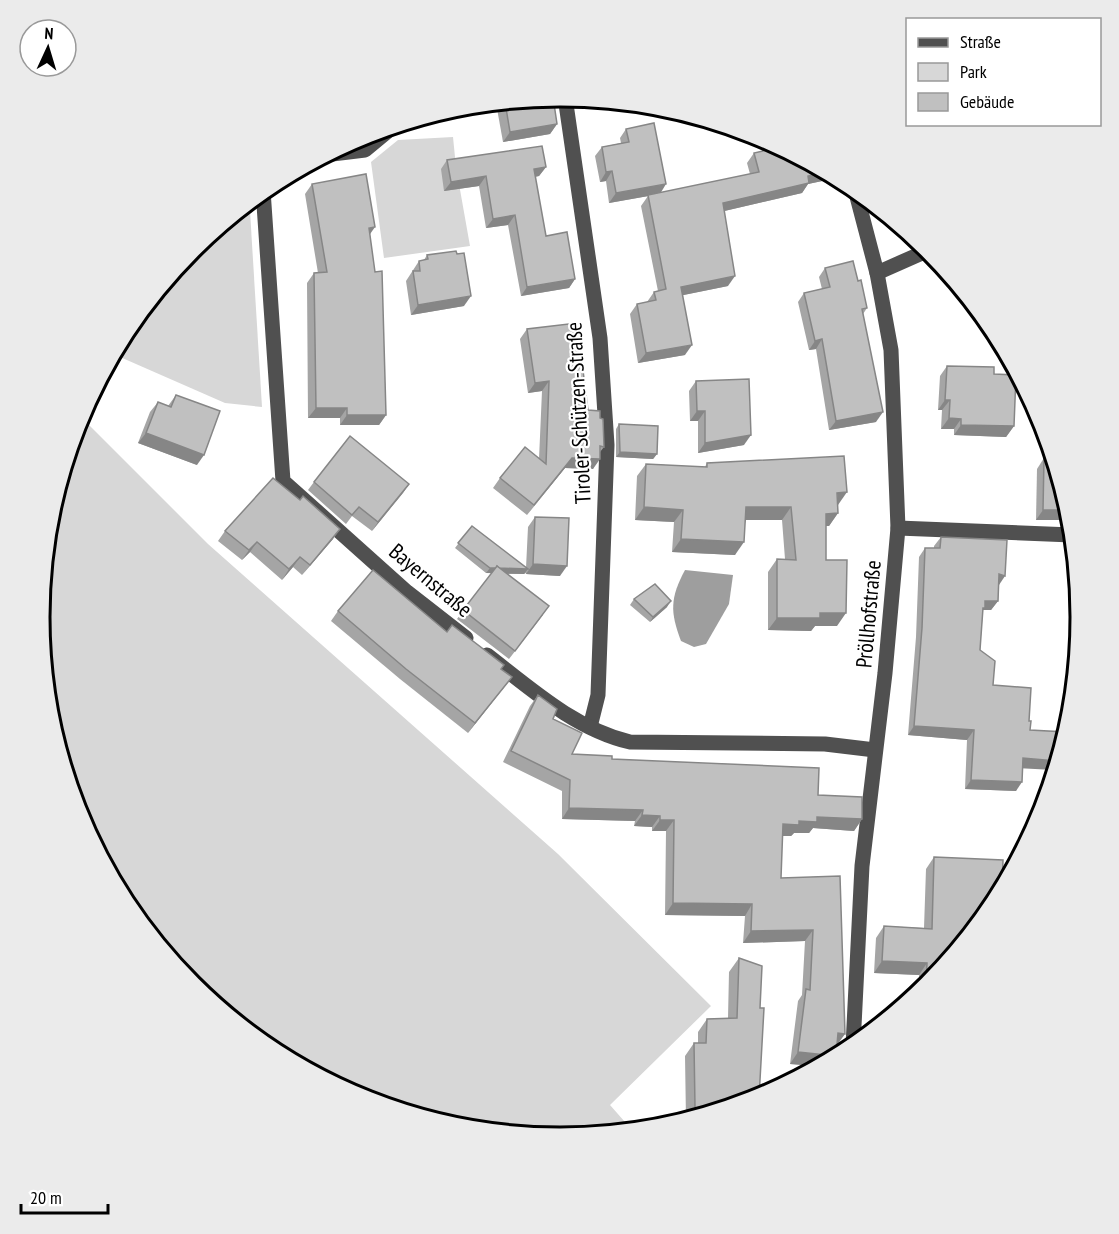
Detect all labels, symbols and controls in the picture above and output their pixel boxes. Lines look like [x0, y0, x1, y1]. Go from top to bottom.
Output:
north arrow [18, 18, 78, 78]
legend [906, 18, 1101, 126]
text: N [44, 23, 54, 43]
text: Straße [960, 30, 1001, 53]
text: Park [960, 60, 987, 83]
text: Gebäude [960, 90, 1014, 113]
street label: Tiroler-Schützen-Straße [559, 321, 597, 505]
street label: Bayernstraße [384, 537, 478, 623]
street label: Pröllhofstraße [849, 559, 887, 669]
scale bar [21, 1177, 108, 1215]
text: 20 m [30, 1186, 62, 1209]

